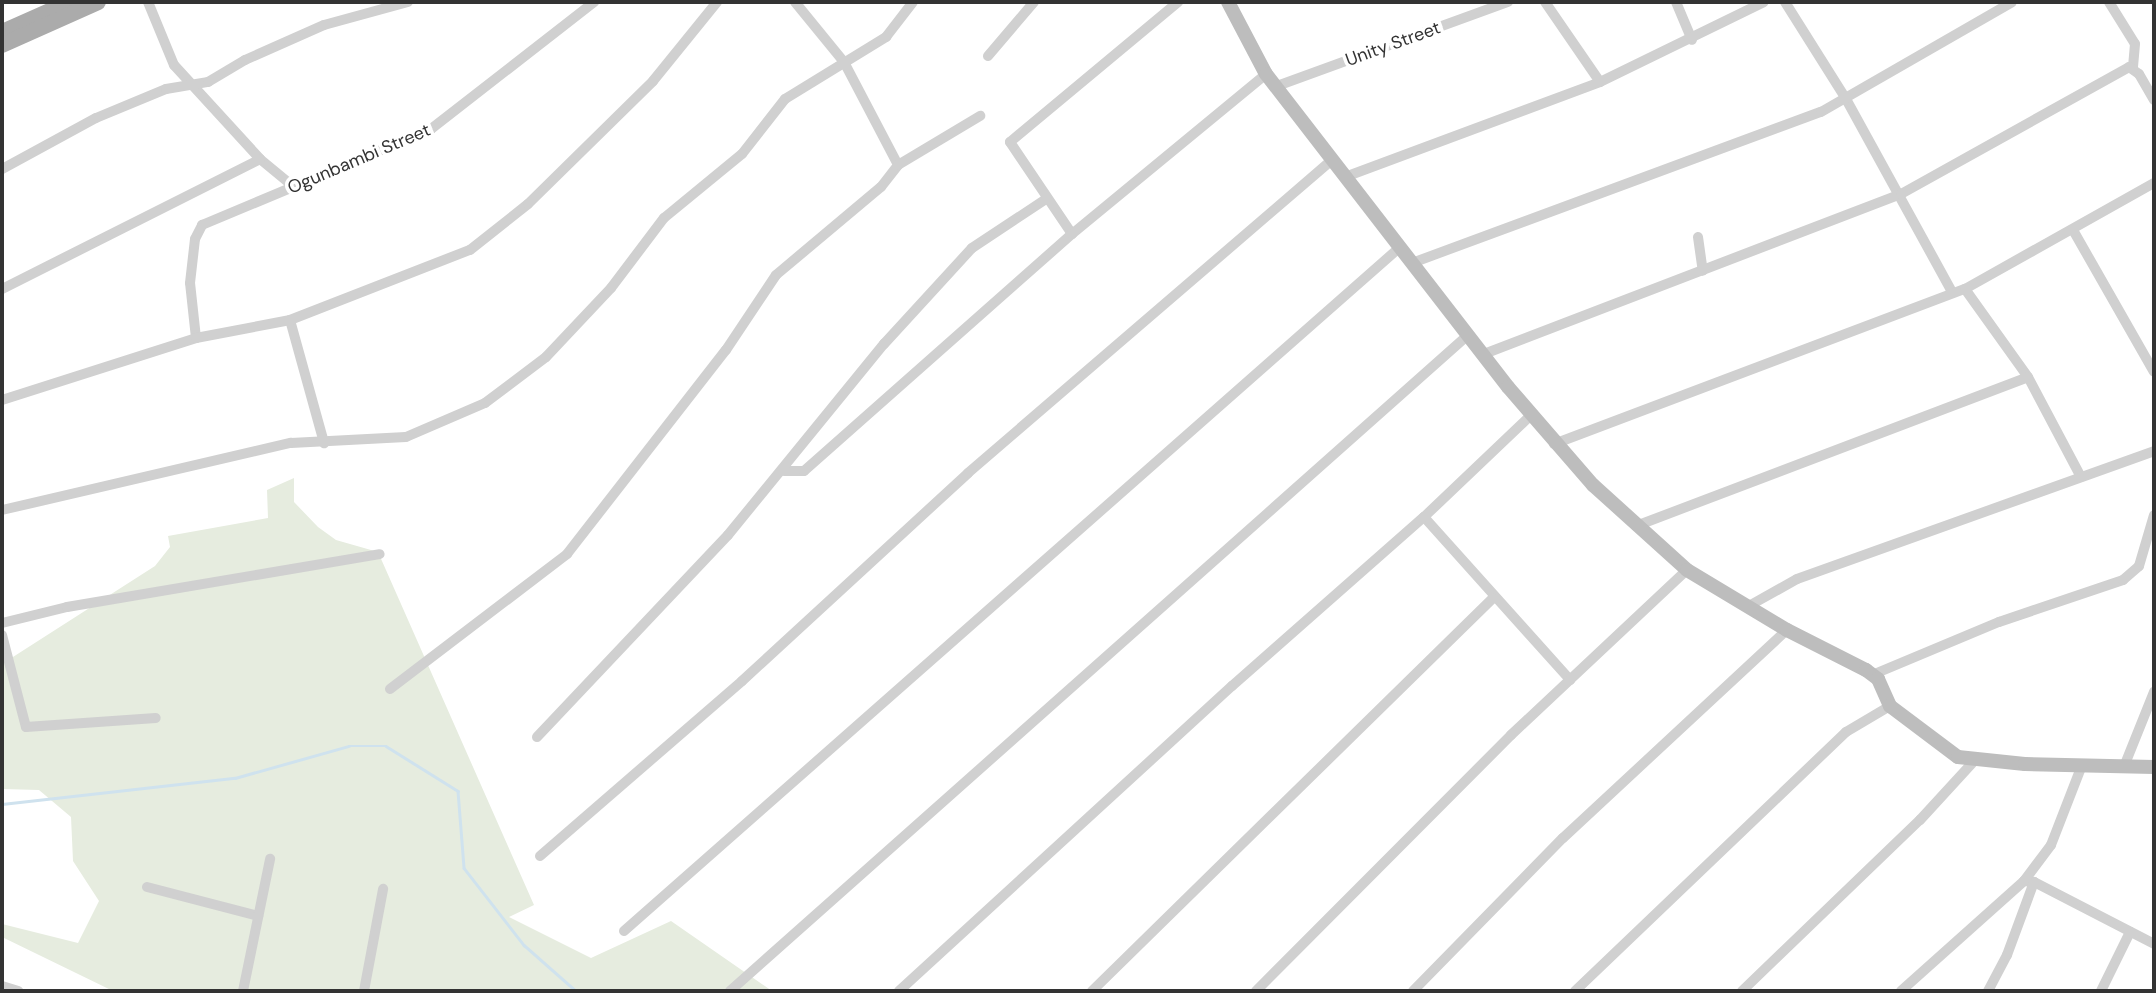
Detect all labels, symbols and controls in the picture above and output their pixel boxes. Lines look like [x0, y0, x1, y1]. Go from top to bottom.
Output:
street label: Unity Street [1343, 17, 1443, 71]
street label: Ogunbambi Street [284, 119, 434, 199]

